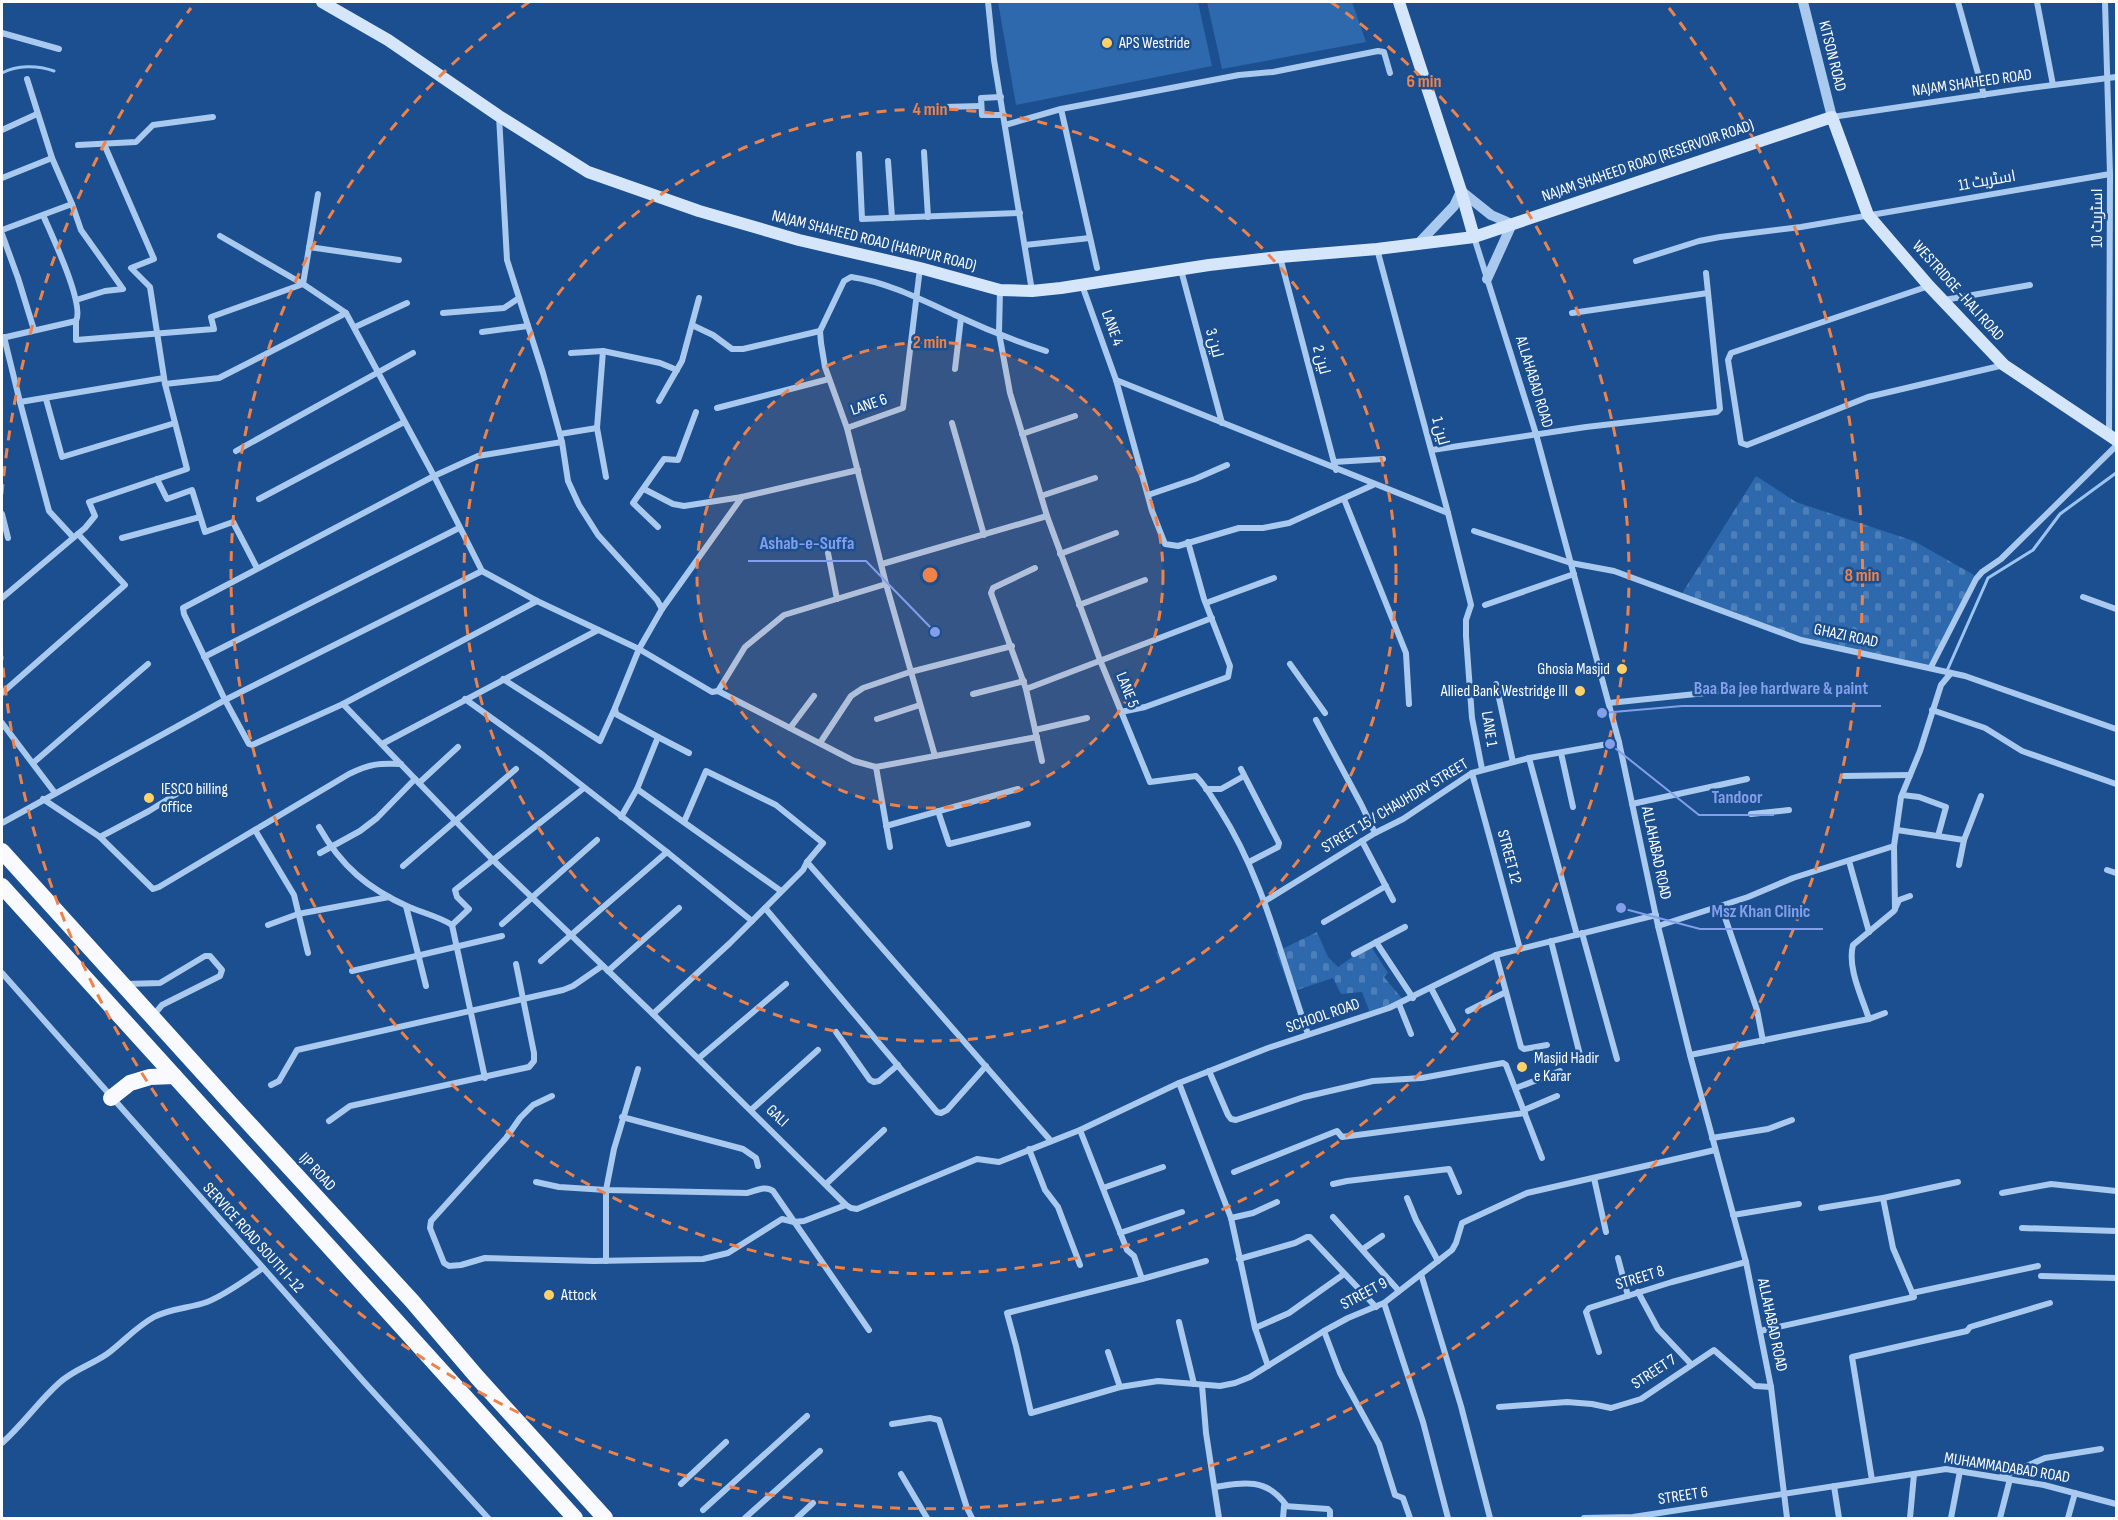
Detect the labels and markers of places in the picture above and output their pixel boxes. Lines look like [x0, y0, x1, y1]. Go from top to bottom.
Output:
place label: APS Westride [1118, 34, 1190, 53]
marker: APS Westride [1100, 36, 1114, 50]
callout: Ashab-e-Suffa [748, 525, 866, 561]
centre of rings [920, 565, 940, 585]
place label: Ghosia Masjid [1537, 660, 1610, 679]
marker: Ghosia Masjid [1615, 662, 1629, 676]
callout: Baa Ba jee hardware & paint [1682, 670, 1881, 706]
place label: Allied Bank Westridge III [1440, 682, 1568, 701]
marker: Allied Bank Westridge III [1573, 684, 1587, 698]
callout: Tandoor [1699, 779, 1774, 815]
place label: IESCO billing office [161, 780, 228, 817]
marker: IESCO billing office [142, 791, 156, 805]
callout: Msz Khan Clinic [1700, 893, 1823, 929]
place label: Masjid Hadir e Karar [1534, 1049, 1599, 1086]
marker: Masjid Hadir e Karar [1515, 1060, 1529, 1074]
place label: Attock [560, 1286, 597, 1305]
marker: Attock [542, 1288, 556, 1302]

